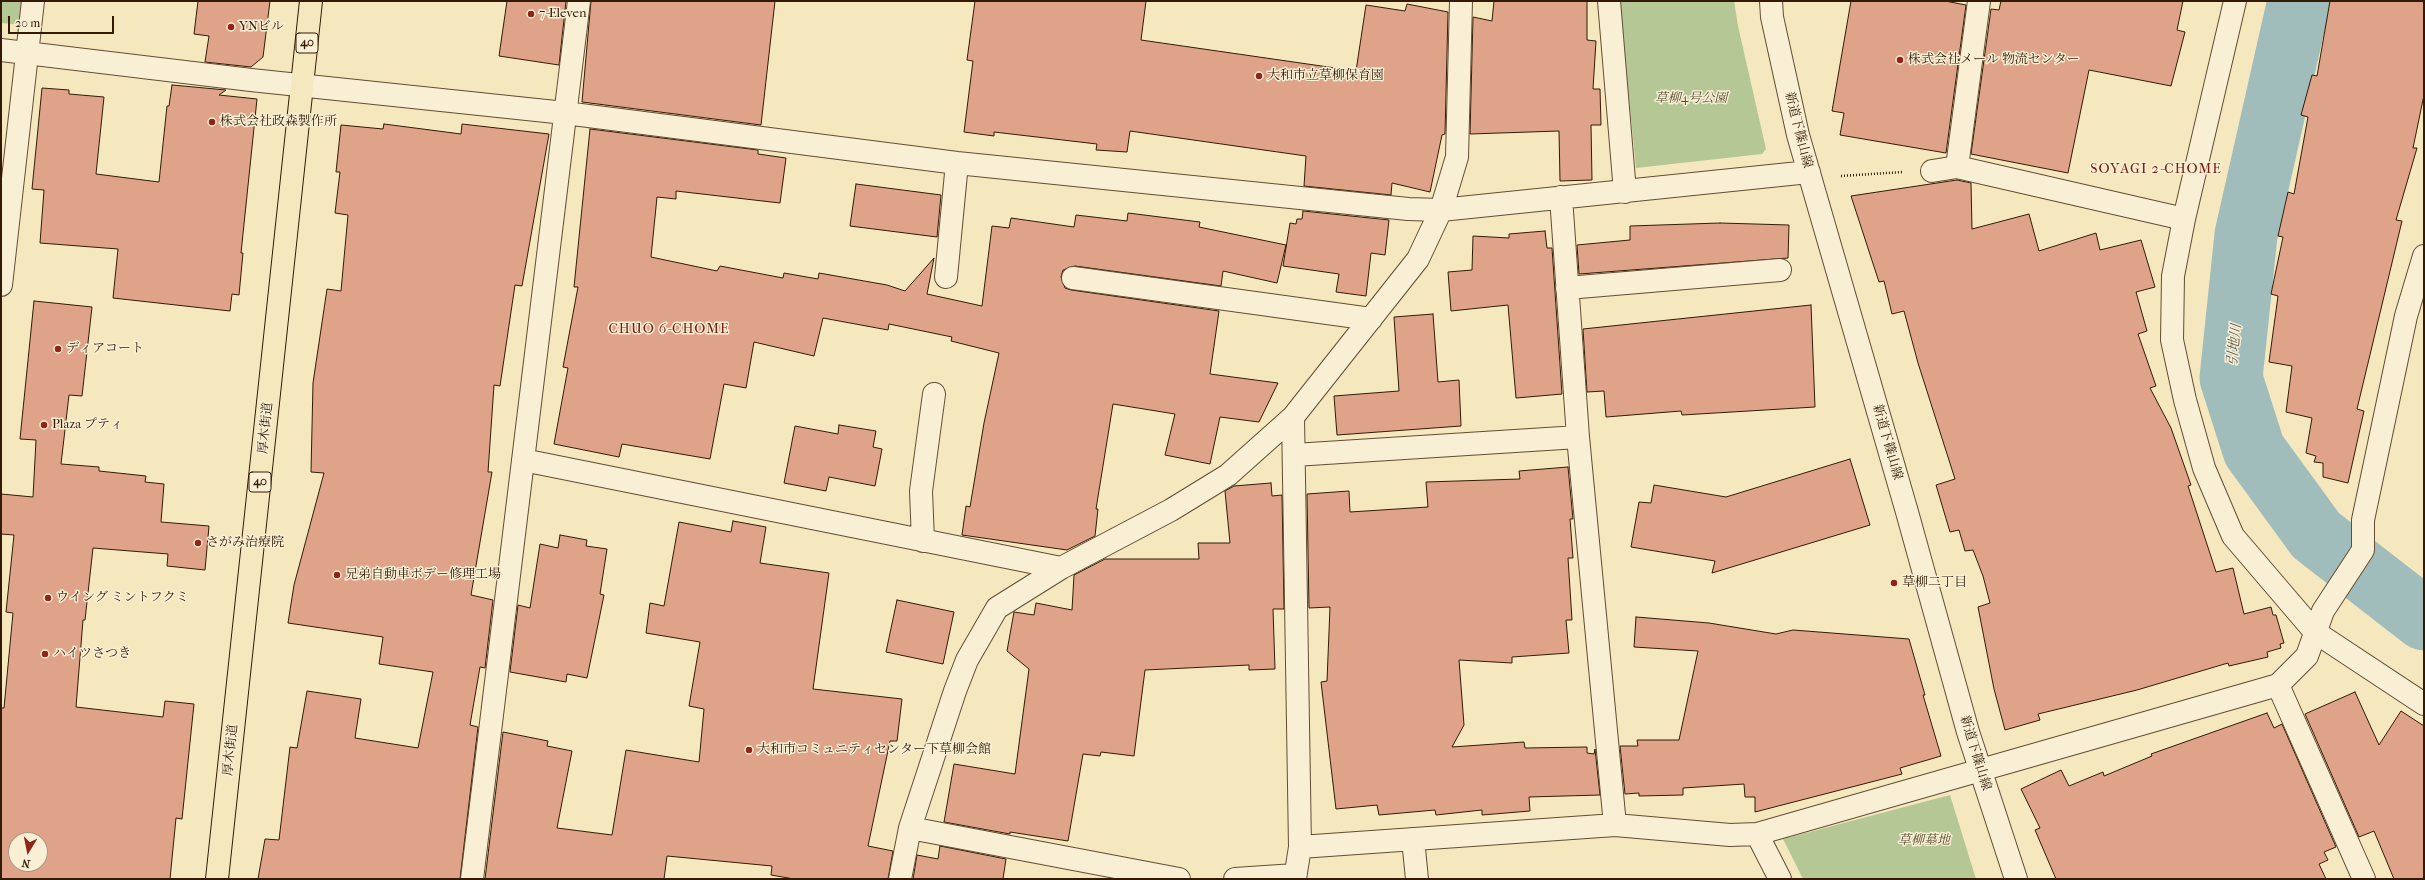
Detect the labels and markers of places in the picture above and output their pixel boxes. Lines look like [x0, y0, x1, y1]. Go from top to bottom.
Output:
place label: 7-Eleven [539, 6, 587, 22]
marker: 7-Eleven [526, 9, 536, 19]
place label: YNビル [239, 19, 284, 35]
marker: YNビル [226, 22, 236, 32]
place label: 株式会社メール 物流センター [1908, 52, 2080, 68]
marker: 株式会社メール 物流センター [1895, 55, 1905, 65]
place label: 大和市立草柳保育園 [1267, 68, 1384, 84]
marker: 大和市立草柳保育園 [1254, 71, 1264, 81]
place label: 株式会社政森製作所 [220, 114, 337, 130]
marker: 株式会社政森製作所 [207, 117, 217, 127]
place label: ディアコート [66, 341, 144, 357]
marker: ディアコート [53, 344, 63, 354]
place label: Plaza プティ [52, 417, 123, 433]
marker: Plaza プティ [39, 420, 49, 430]
place label: さがみ治療院 [206, 535, 284, 551]
marker: さがみ治療院 [193, 538, 203, 548]
place label: 兄弟自動車ボデー修理工場 [345, 567, 501, 583]
marker: 兄弟自動車ボデー修理工場 [332, 570, 342, 580]
place label: 草柳二丁目 [1902, 575, 1967, 591]
marker: 草柳二丁目 [1889, 578, 1899, 588]
place label: ウイング ミントフクミ [56, 590, 189, 606]
marker: ウイング ミントフクミ [43, 593, 53, 603]
place label: ハイツさつき [53, 646, 131, 662]
marker: ハイツさつき [40, 649, 50, 659]
place label: 大和市コミュニティセンター下草柳会館 [757, 742, 991, 758]
marker: 大和市コミュニティセンター下草柳会館 [744, 745, 754, 755]

